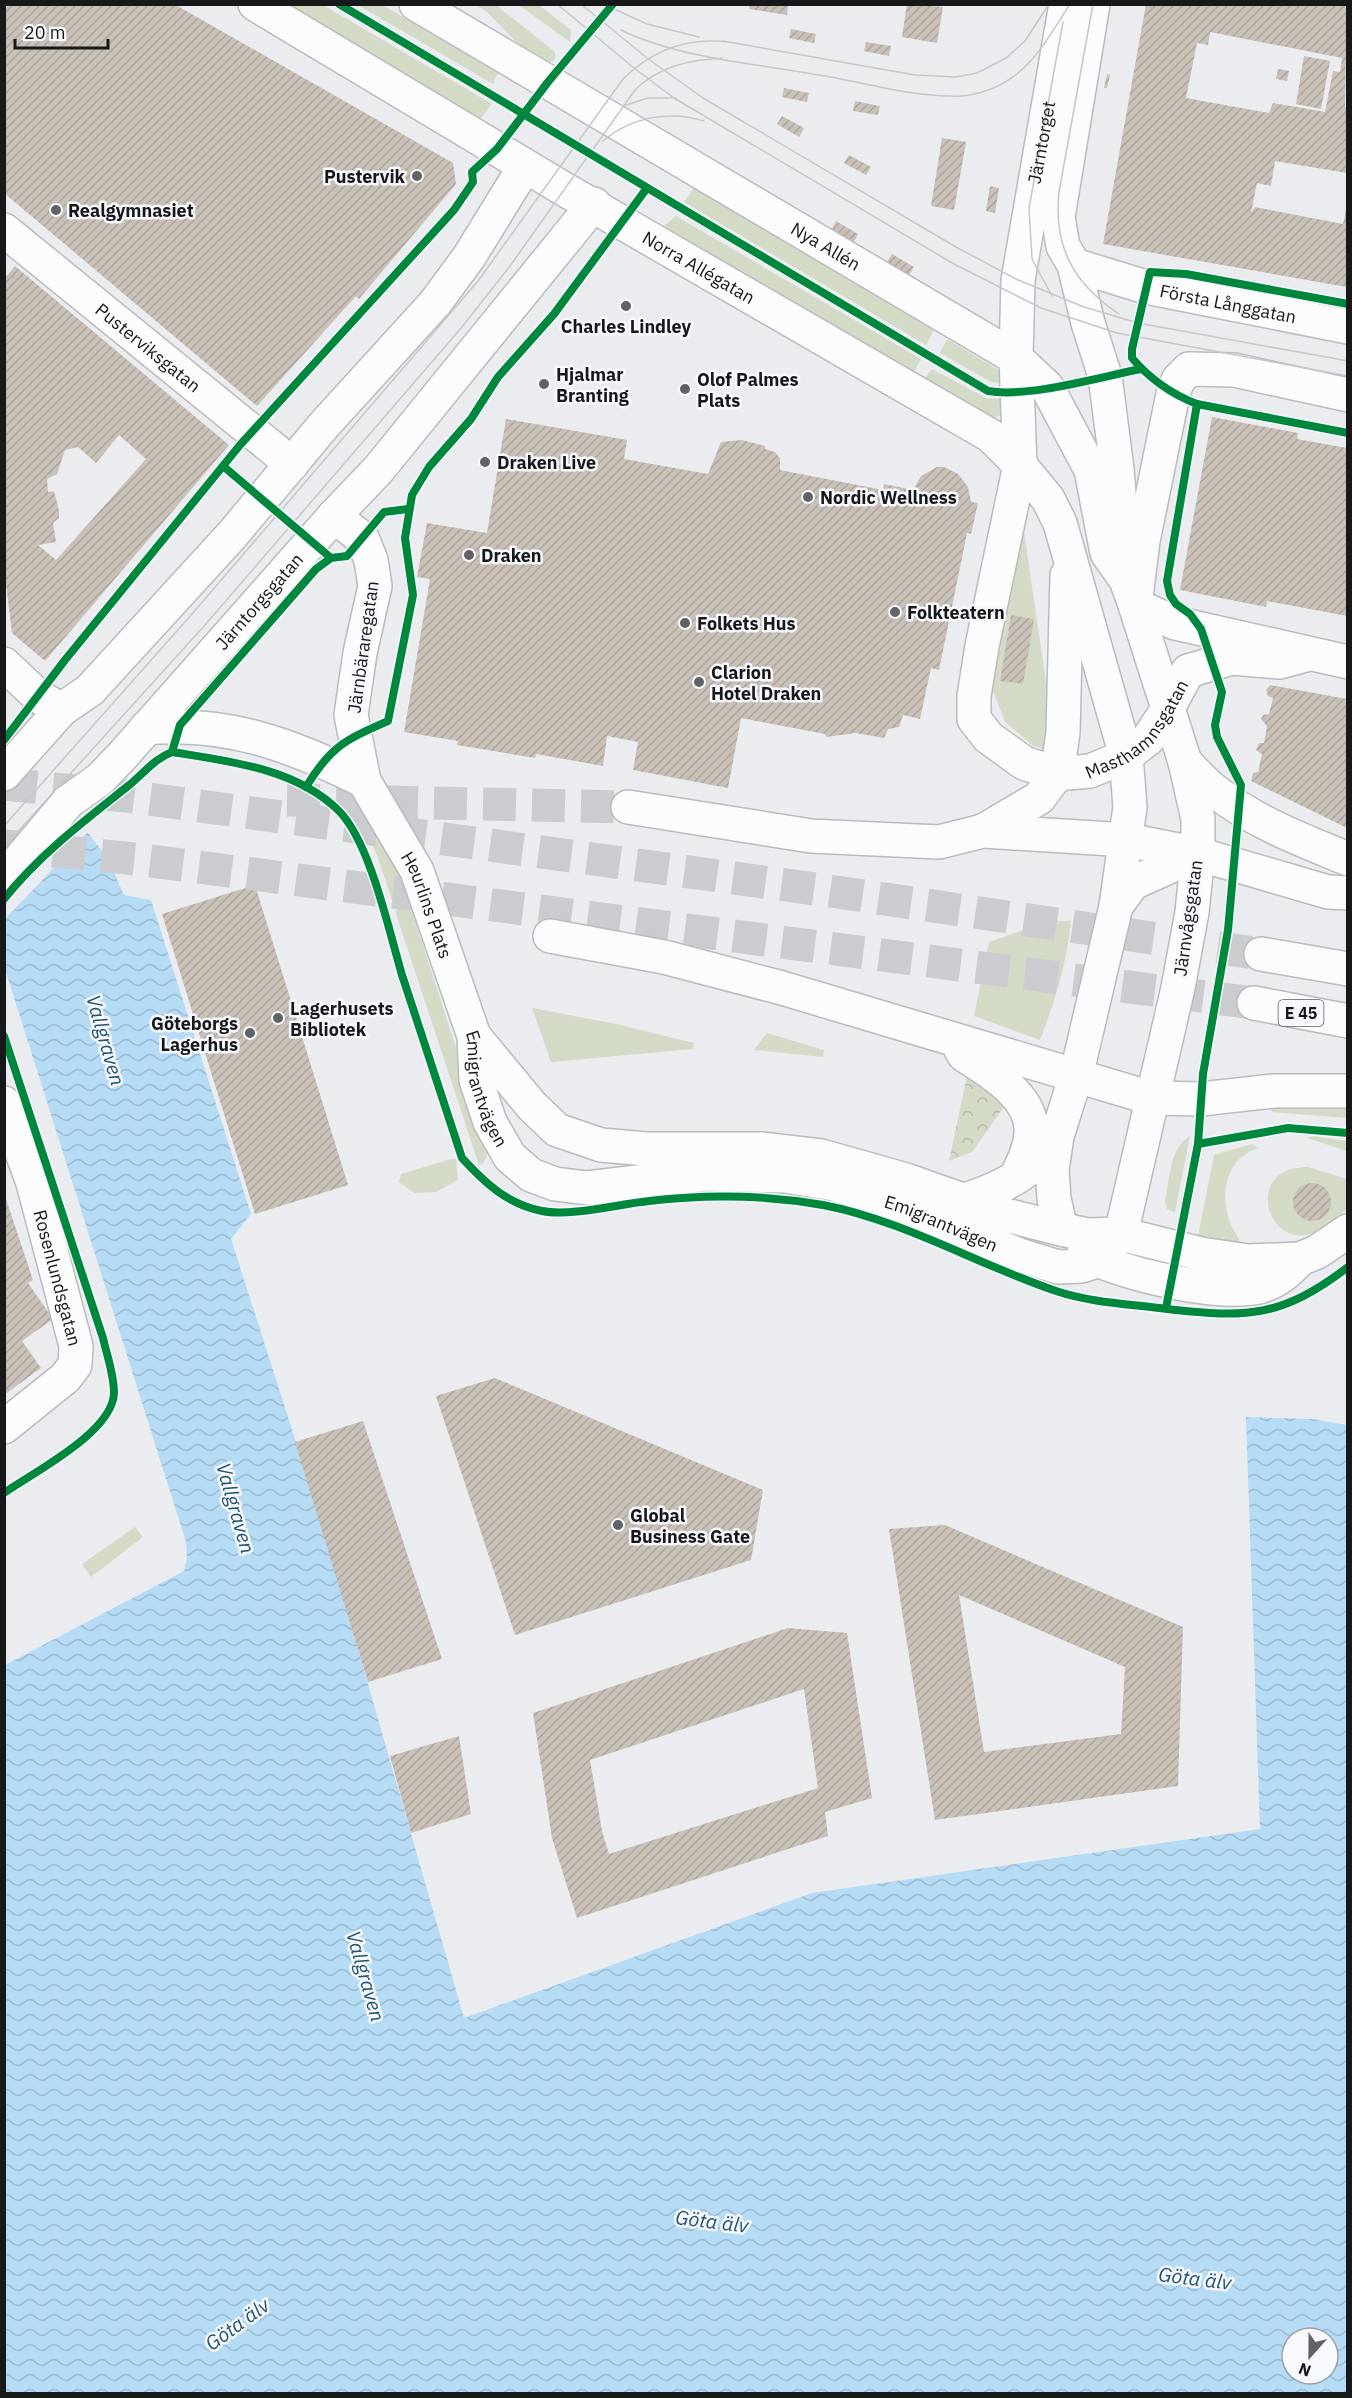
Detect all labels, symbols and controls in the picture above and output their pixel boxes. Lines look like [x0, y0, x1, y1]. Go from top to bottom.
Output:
scale bar [15, 12, 108, 50]
text: 20 m [24, 21, 66, 44]
street label: Järntorget [1022, 99, 1060, 186]
place label: Pustervik [324, 165, 406, 188]
marker: Pustervik [410, 169, 424, 183]
place label: Realgymnasiet [68, 199, 194, 222]
marker: Realgymnasiet [49, 203, 63, 217]
street label: Nya Allén [787, 216, 865, 275]
street label: Norra Allégatan [638, 225, 759, 309]
street label: Första Långgatan [1158, 278, 1298, 328]
street label: Pusterviksgatan [91, 298, 206, 397]
marker: Charles Lindley [619, 299, 633, 313]
place label: Charles Lindley [561, 315, 692, 338]
place label: Hjalmar Branting [556, 363, 629, 407]
place label: Olof Palmes Plats [697, 368, 799, 412]
marker: Hjalmar Branting [537, 377, 551, 391]
marker: Olof Palmes Plats [678, 382, 692, 396]
place label: Draken Live [497, 451, 596, 474]
marker: Draken Live [478, 455, 492, 469]
place label: Nordic Wellness [820, 486, 957, 509]
marker: Nordic Wellness [801, 490, 815, 504]
place label: Draken [481, 544, 542, 567]
street label: Järntorgsgatan [210, 548, 308, 654]
marker: Draken [462, 548, 476, 562]
street label: Järnbäraregatan [342, 579, 384, 715]
place label: Folkteatern [907, 601, 1005, 624]
marker: Folkteatern [888, 605, 902, 619]
place label: Folkets Hus [697, 612, 796, 635]
marker: Folkets Hus [678, 616, 692, 630]
place label: Clarion Hotel Draken [711, 661, 821, 705]
marker: Clarion Hotel Draken [692, 675, 706, 689]
street label: Masthamnsgatan [1082, 675, 1193, 783]
street label: Heurlins Plats [396, 847, 458, 961]
street label: Järnvågsgatan [1168, 858, 1208, 978]
water label: Vallgraven [80, 992, 132, 1088]
place label: Lagerhusets Bibliotek [290, 997, 394, 1041]
road number: E 45 [1278, 1000, 1324, 1026]
marker: Lagerhusets Bibliotek [271, 1011, 285, 1025]
place label: Göteborgs Lagerhus [151, 1012, 238, 1056]
marker: Göteborgs Lagerhus [243, 1026, 257, 1040]
street label: Emigrantvägen [461, 1027, 513, 1151]
street label: Emigrantvägen [882, 1189, 1001, 1256]
street label: Rosenlundsgatan [29, 1207, 87, 1348]
water label: Vallgraven [210, 1460, 262, 1556]
place label: Global Business Gate [630, 1504, 750, 1548]
marker: Global Business Gate [611, 1518, 625, 1532]
water label: Vallgraven [340, 1928, 392, 2024]
water label: Göta älv [674, 2203, 751, 2239]
water label: Göta älv [1157, 2260, 1234, 2296]
water label: Göta älv [199, 2291, 276, 2356]
north arrow [1280, 2326, 1340, 2386]
text: N [1296, 2359, 1314, 2381]

